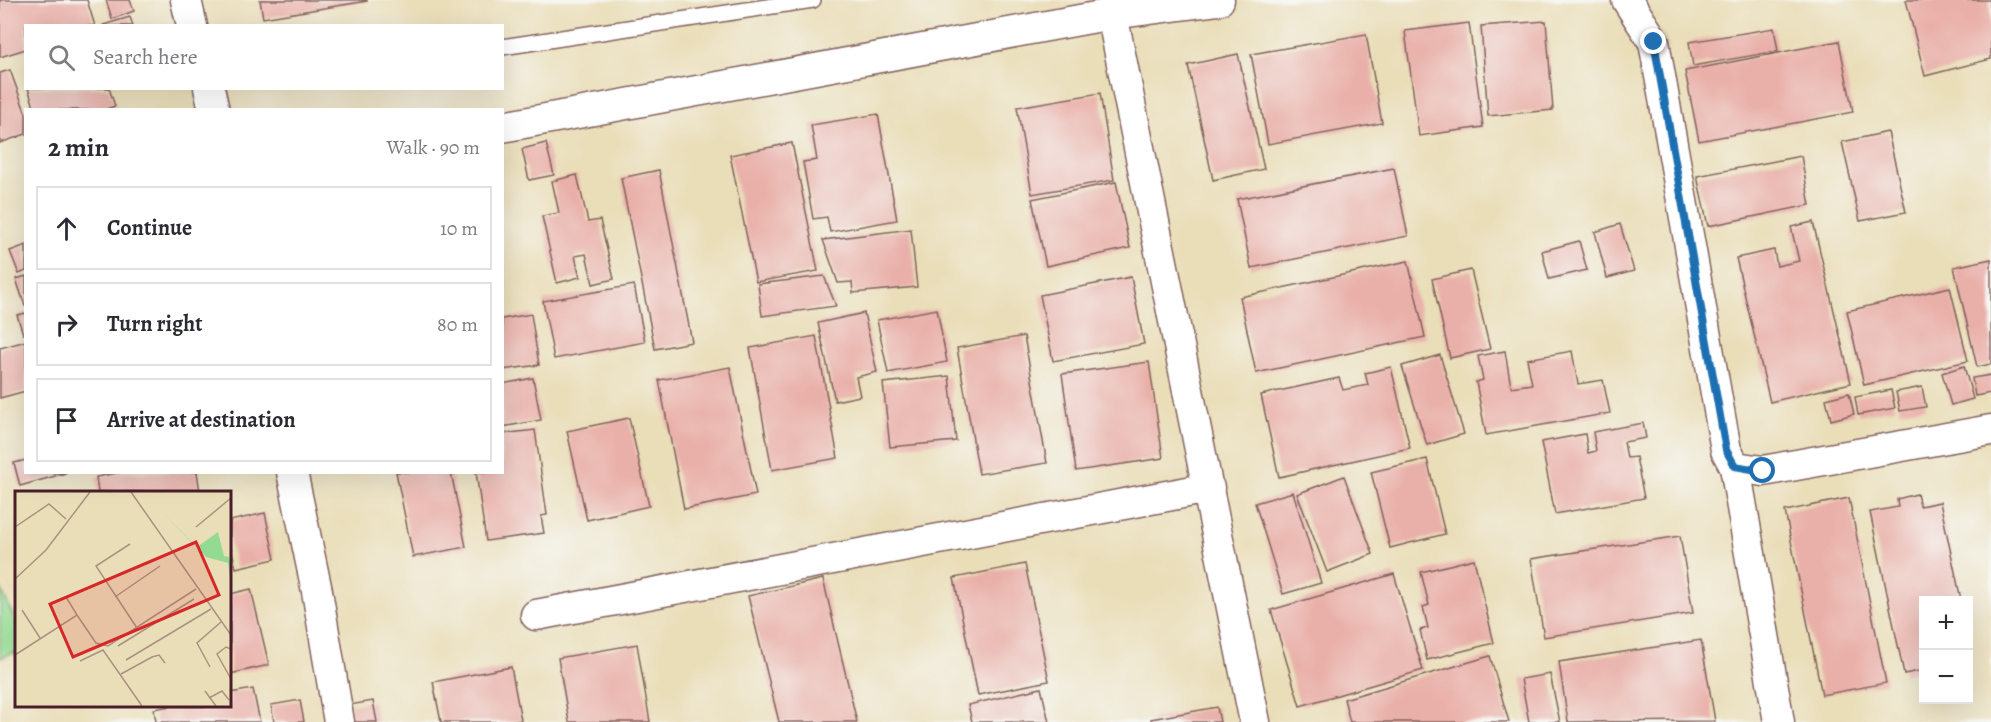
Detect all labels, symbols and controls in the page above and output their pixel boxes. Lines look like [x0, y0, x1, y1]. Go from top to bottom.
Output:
search box [24, 24, 504, 90]
route end [1640, 28, 1666, 54]
icon: search [45, 41, 78, 74]
text: Search here [93, 42, 198, 72]
text: 2 min [48, 130, 109, 165]
text: Walk · 90 m [387, 134, 480, 161]
icon: ahead [50, 212, 83, 245]
text: Continue [107, 213, 192, 243]
text: 10 m [440, 215, 478, 242]
icon: right [50, 308, 83, 341]
text: Turn right [107, 309, 203, 339]
text: 80 m [437, 311, 478, 338]
icon: arrive [50, 404, 83, 437]
text: Arrive at destination [107, 405, 296, 435]
route start [1749, 457, 1775, 483]
inset map [15, 491, 231, 707]
map controls [1919, 596, 1973, 704]
button: + [1919, 596, 1973, 650]
button: − [1919, 650, 1973, 704]

